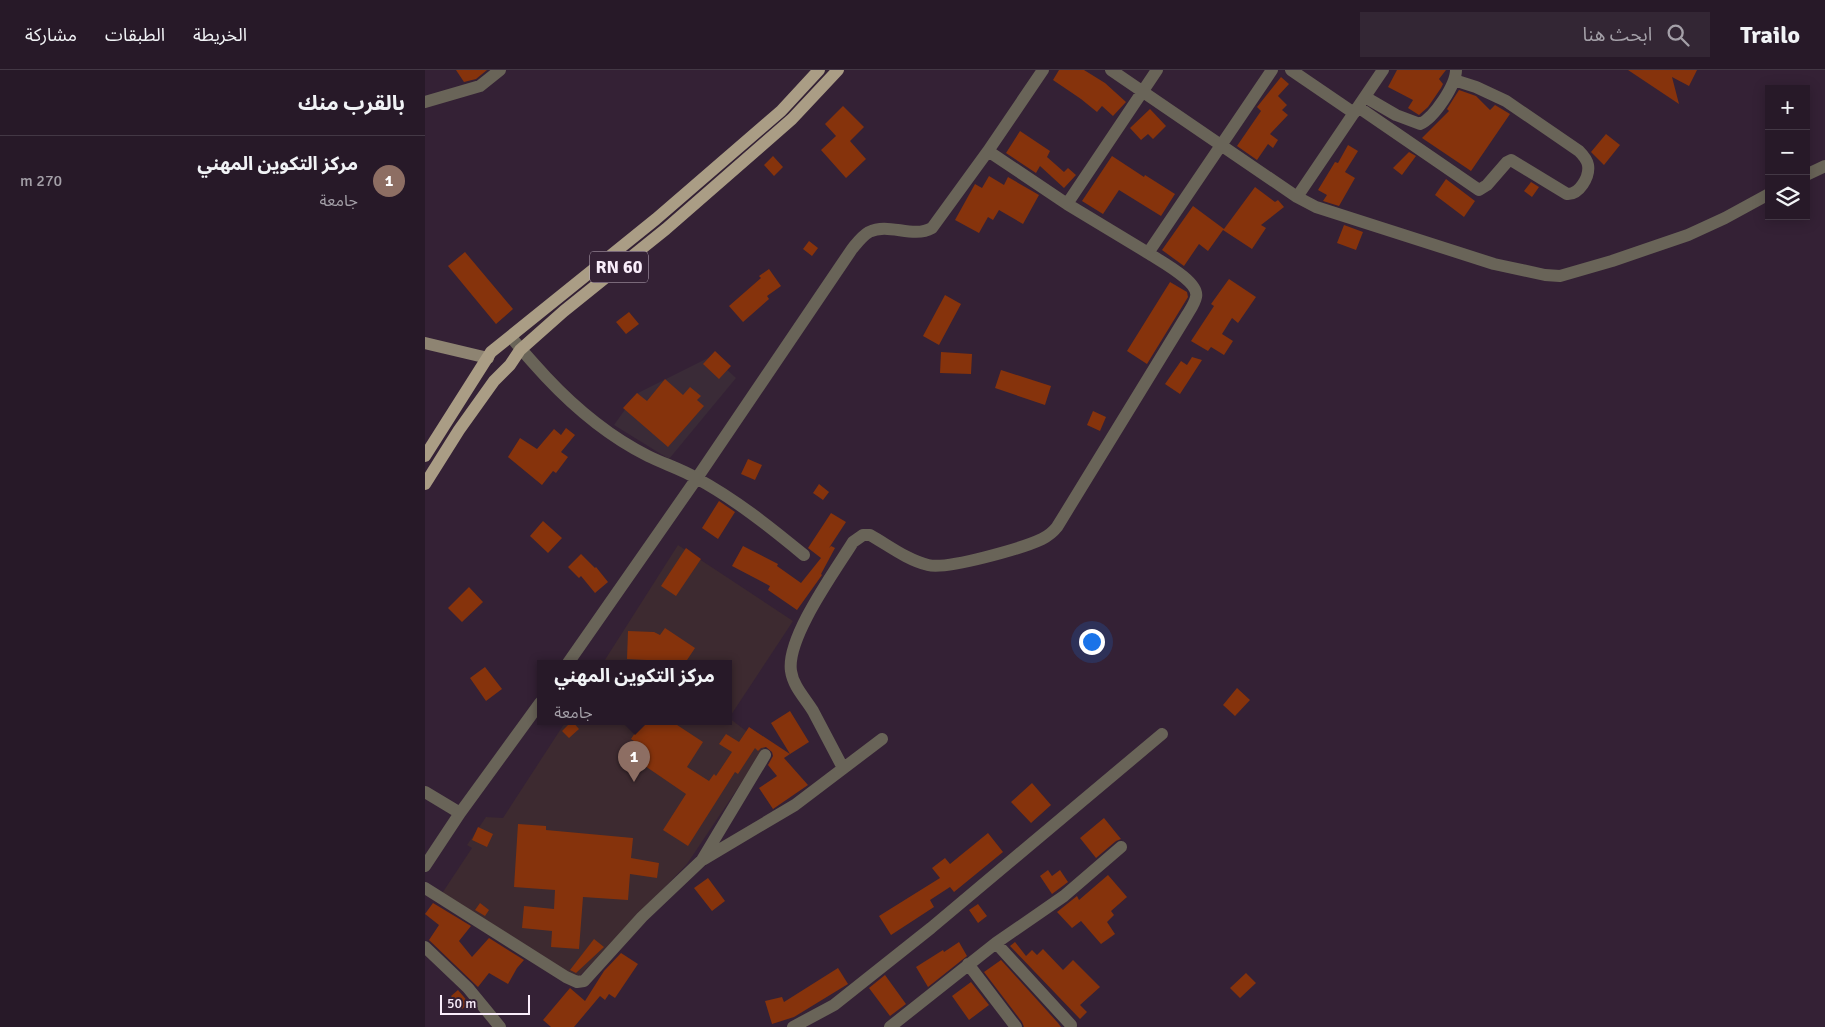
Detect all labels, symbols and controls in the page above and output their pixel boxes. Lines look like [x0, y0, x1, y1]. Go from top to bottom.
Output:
search box [1360, 12, 1710, 57]
text: Trailo [1740, 20, 1800, 50]
icon: search [1664, 21, 1692, 49]
text: ابحث هنا [1583, 23, 1652, 47]
text: مشاركة [25, 24, 77, 46]
text: الطبقات [105, 24, 165, 46]
text: الخريطة [193, 24, 247, 46]
map controls [1765, 85, 1810, 220]
button: + [1765, 85, 1810, 130]
text: بالقرب منك [298, 90, 405, 116]
button: − [1765, 130, 1810, 175]
text: مركز التكوين المهني [197, 152, 358, 176]
text: 270 m [20, 171, 62, 191]
text: 1 [385, 171, 393, 191]
button: layers [1765, 175, 1810, 220]
text: جامعة [319, 191, 358, 211]
road number: RN 60 [590, 252, 648, 282]
your location [1079, 629, 1105, 655]
popup [537, 660, 732, 725]
text: مركز التكوين المهني [554, 664, 715, 688]
text: جامعة [554, 703, 593, 723]
pin: 1 [618, 741, 650, 782]
scale bar [440, 992, 530, 1015]
text: 50 m [447, 995, 476, 1012]

